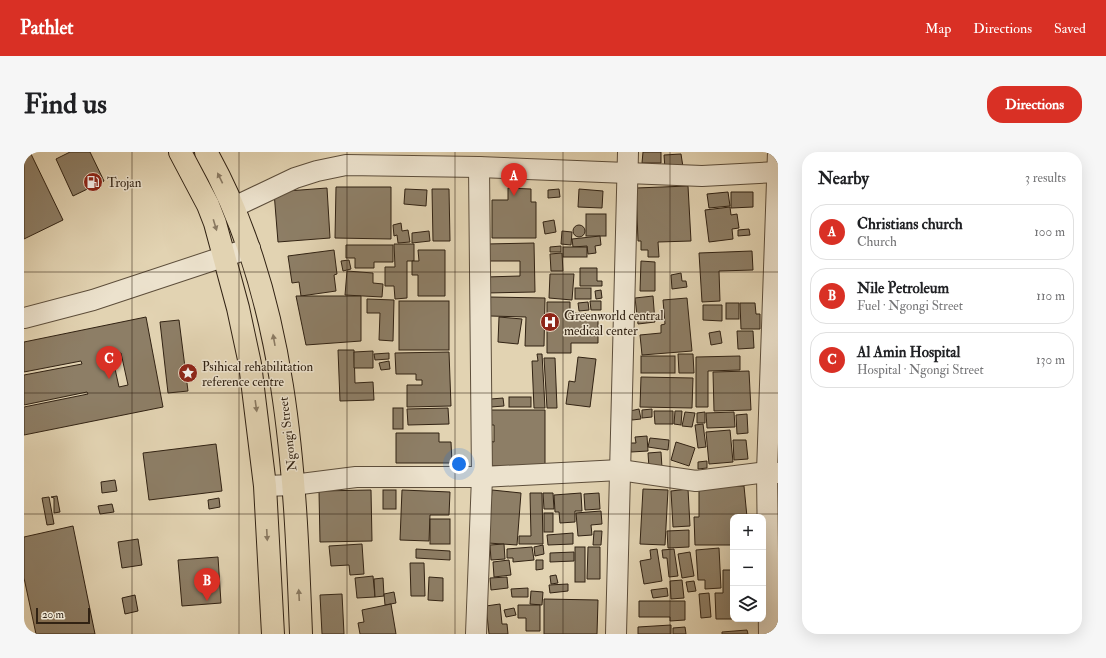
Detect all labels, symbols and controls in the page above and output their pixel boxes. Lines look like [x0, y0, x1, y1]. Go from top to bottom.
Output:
text: Pathlet [20, 16, 74, 40]
text: Map [925, 20, 951, 37]
text: Directions [973, 20, 1032, 37]
text: Saved [1054, 20, 1086, 37]
button: Directions [987, 86, 1082, 123]
text: Find us [24, 87, 107, 122]
pin: A [501, 163, 527, 196]
text: Nearby [818, 168, 869, 189]
text: 3 results [1025, 170, 1066, 186]
fuel station icon: Trojan [82, 171, 104, 193]
one-way arrow [217, 172, 223, 183]
place label: Trojan [107, 175, 142, 191]
text: Christians church [857, 215, 963, 234]
one-way arrow [212, 219, 218, 231]
text: A [828, 224, 836, 240]
text: 100 m [1034, 224, 1065, 240]
text: Church [857, 234, 897, 250]
text: Nile Petroleum [857, 279, 949, 298]
text: B [828, 288, 836, 304]
text: 110 m [1036, 288, 1065, 304]
text: Fuel · Ngongi Street [857, 298, 963, 314]
place label: Greenworld central medical center [564, 308, 664, 339]
hospital icon: Greenworld central medical center [539, 311, 561, 333]
one-way arrow [271, 334, 277, 347]
text: Al Amin Hospital [857, 343, 960, 362]
pin: C [96, 346, 122, 379]
text: C [827, 352, 837, 368]
text: 130 m [1036, 352, 1065, 368]
place label: Psihical rehabilitation reference centre [202, 359, 313, 390]
place icon: Psihical rehabilitation reference centre [177, 362, 199, 384]
text: Hospital · Ngongi Street [857, 362, 984, 378]
street label: Ngongi Street [276, 396, 300, 472]
one-way arrow [253, 400, 259, 412]
your location [449, 454, 469, 474]
map controls [730, 514, 766, 622]
button: + [730, 514, 766, 550]
one-way arrow [263, 529, 270, 541]
button: − [730, 550, 766, 586]
pin: B [194, 568, 220, 601]
button: layers [730, 586, 766, 622]
one-way arrow [296, 589, 303, 601]
scale bar [36, 606, 90, 625]
text: 20 m [42, 608, 64, 621]

